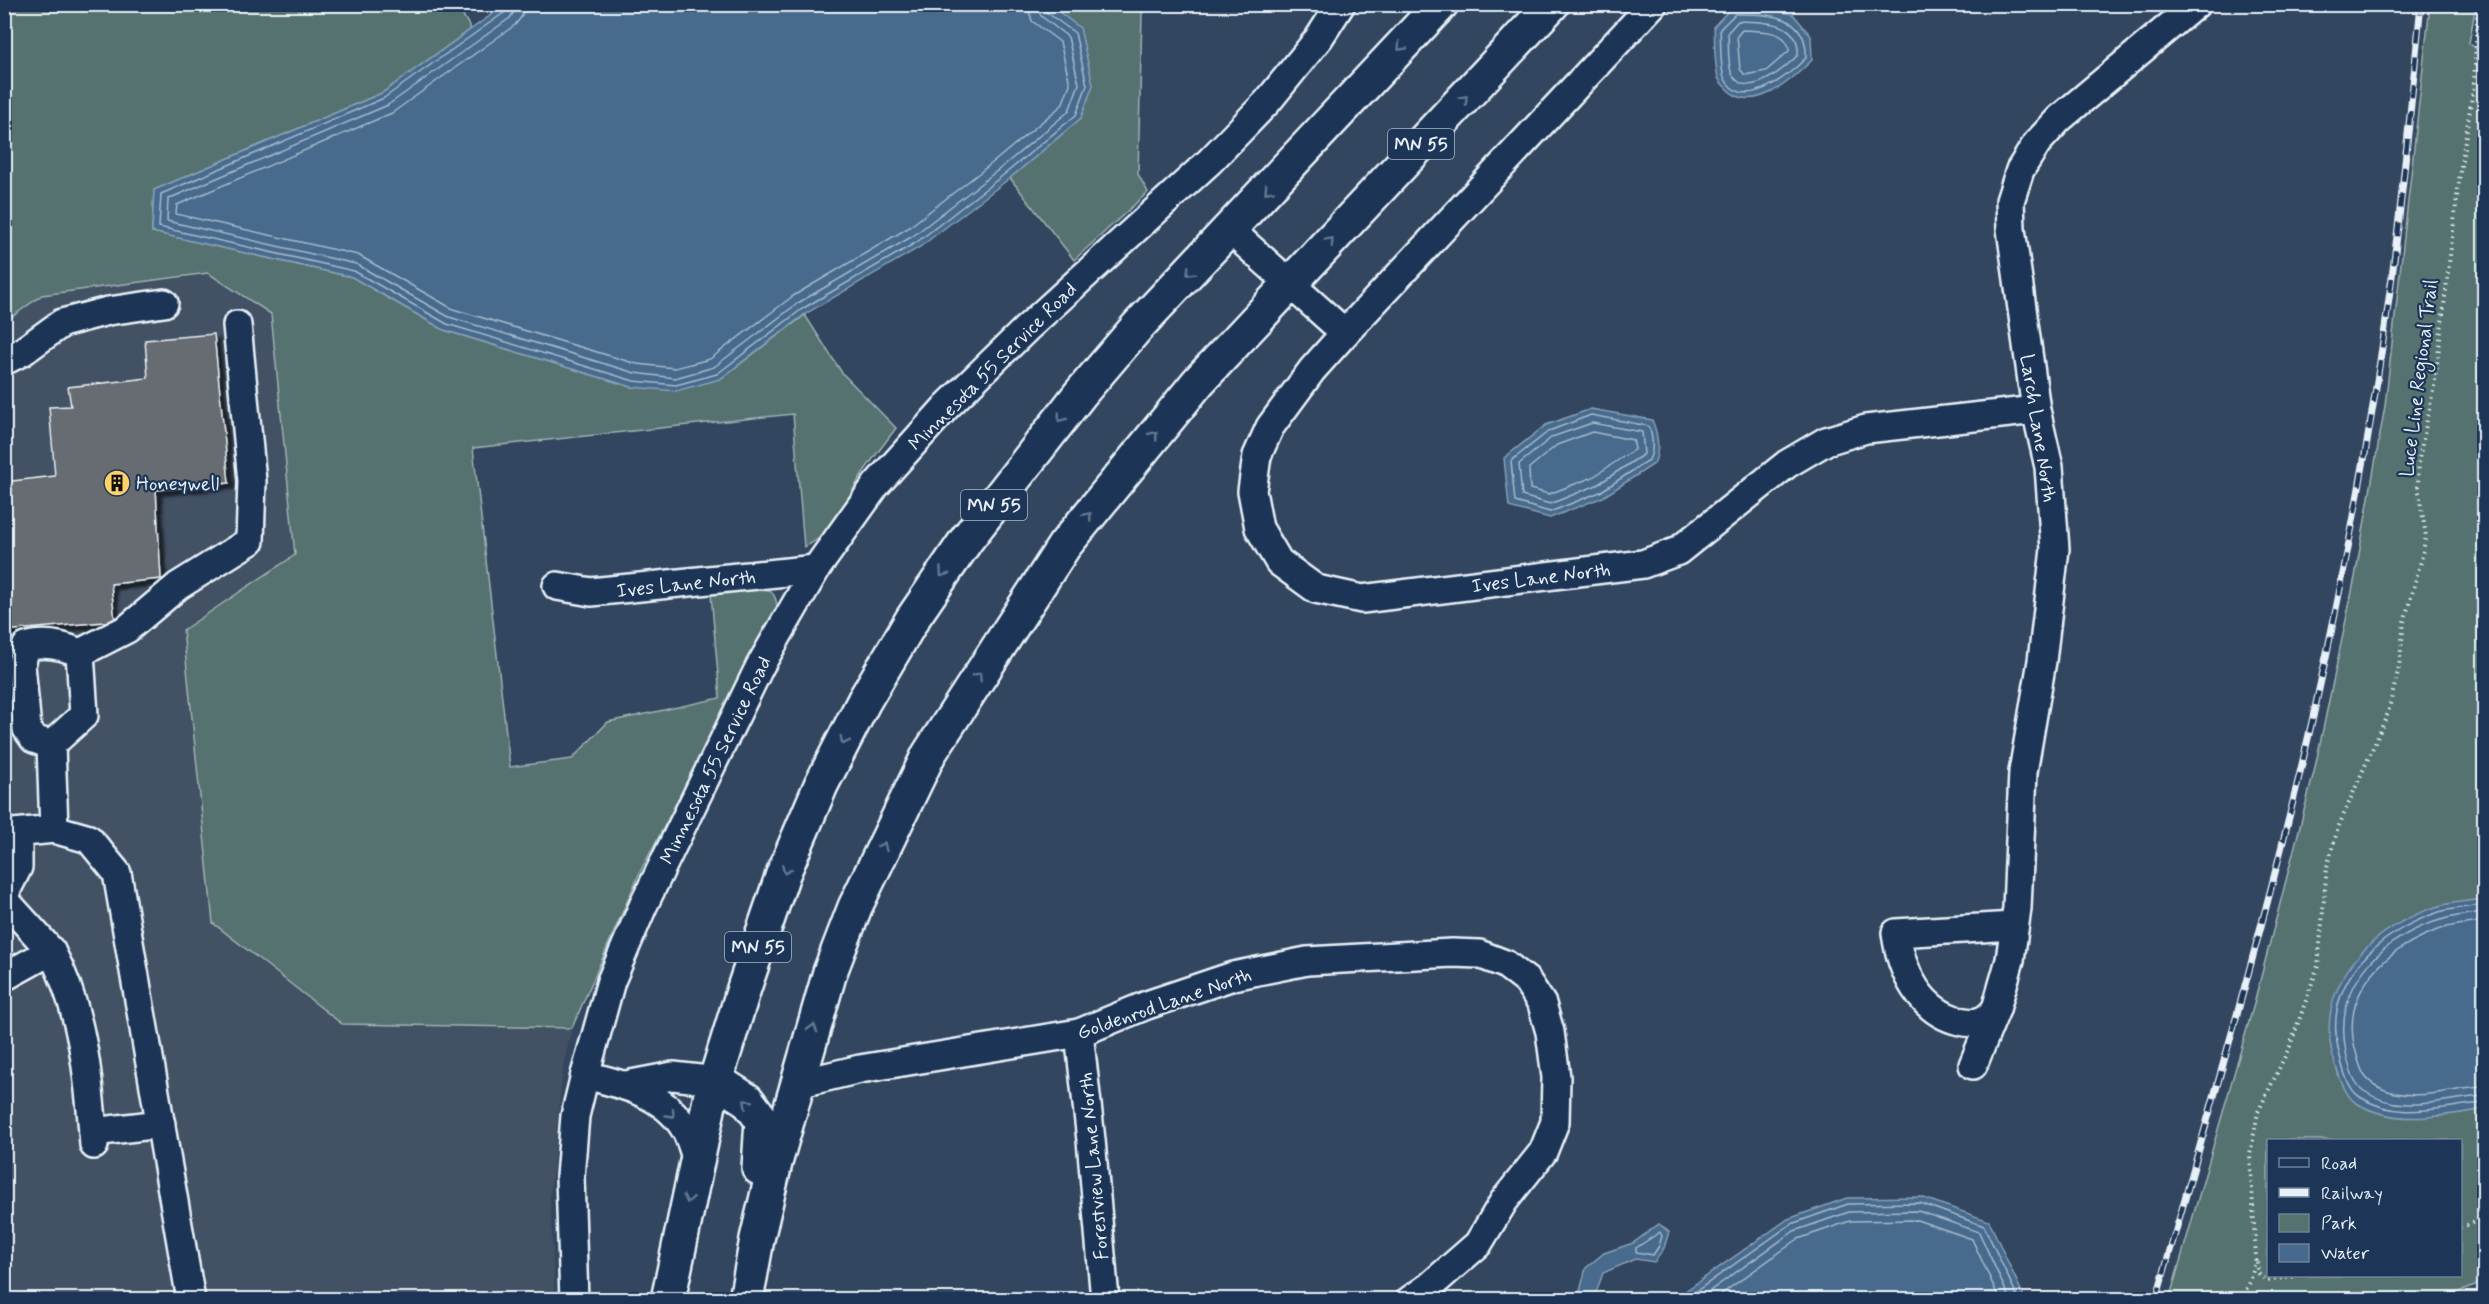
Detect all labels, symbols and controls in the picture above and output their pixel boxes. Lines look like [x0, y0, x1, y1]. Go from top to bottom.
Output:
one-way arrow [1397, 41, 1408, 51]
one-way arrow [1457, 95, 1468, 105]
road number: MN 55 [1388, 129, 1454, 159]
one-way arrow [1264, 183, 1275, 193]
one-way arrow [1323, 237, 1334, 248]
one-way arrow [1187, 265, 1198, 276]
street label: Minnesota 55 Service Road [903, 277, 1083, 457]
street label: Luce Line Regional Trail [2394, 278, 2446, 479]
street label: Larch Lane North [2012, 352, 2063, 504]
one-way arrow [1058, 412, 1069, 423]
one-way arrow [1147, 431, 1158, 442]
building icon: Honeywell [102, 468, 132, 498]
place label: Honeywell [136, 471, 219, 498]
road number: MN 55 [961, 490, 1027, 520]
one-way arrow [1081, 512, 1092, 523]
street label: Ives Lane North [1470, 557, 1612, 600]
street label: Ives Lane North [615, 564, 757, 605]
one-way arrow [939, 567, 950, 578]
street label: Minnesota 55 Service Road [654, 652, 779, 869]
one-way arrow [970, 672, 981, 683]
one-way arrow [839, 734, 851, 745]
one-way arrow [876, 842, 888, 853]
one-way arrow [781, 863, 793, 874]
road number: MN 55 [725, 932, 791, 962]
street label: Goldenrod Lane North [1074, 962, 1255, 1047]
one-way arrow [806, 1023, 818, 1034]
street label: Forestview Lane North [1073, 1071, 1116, 1261]
one-way arrow [744, 1099, 755, 1110]
one-way arrow [664, 1107, 675, 1117]
legend [2267, 1139, 2462, 1277]
text: Road [2321, 1152, 2357, 1176]
text: Railway [2321, 1182, 2383, 1206]
one-way arrow [683, 1194, 696, 1204]
text: Park [2321, 1212, 2357, 1236]
text: Water [2321, 1242, 2370, 1266]

